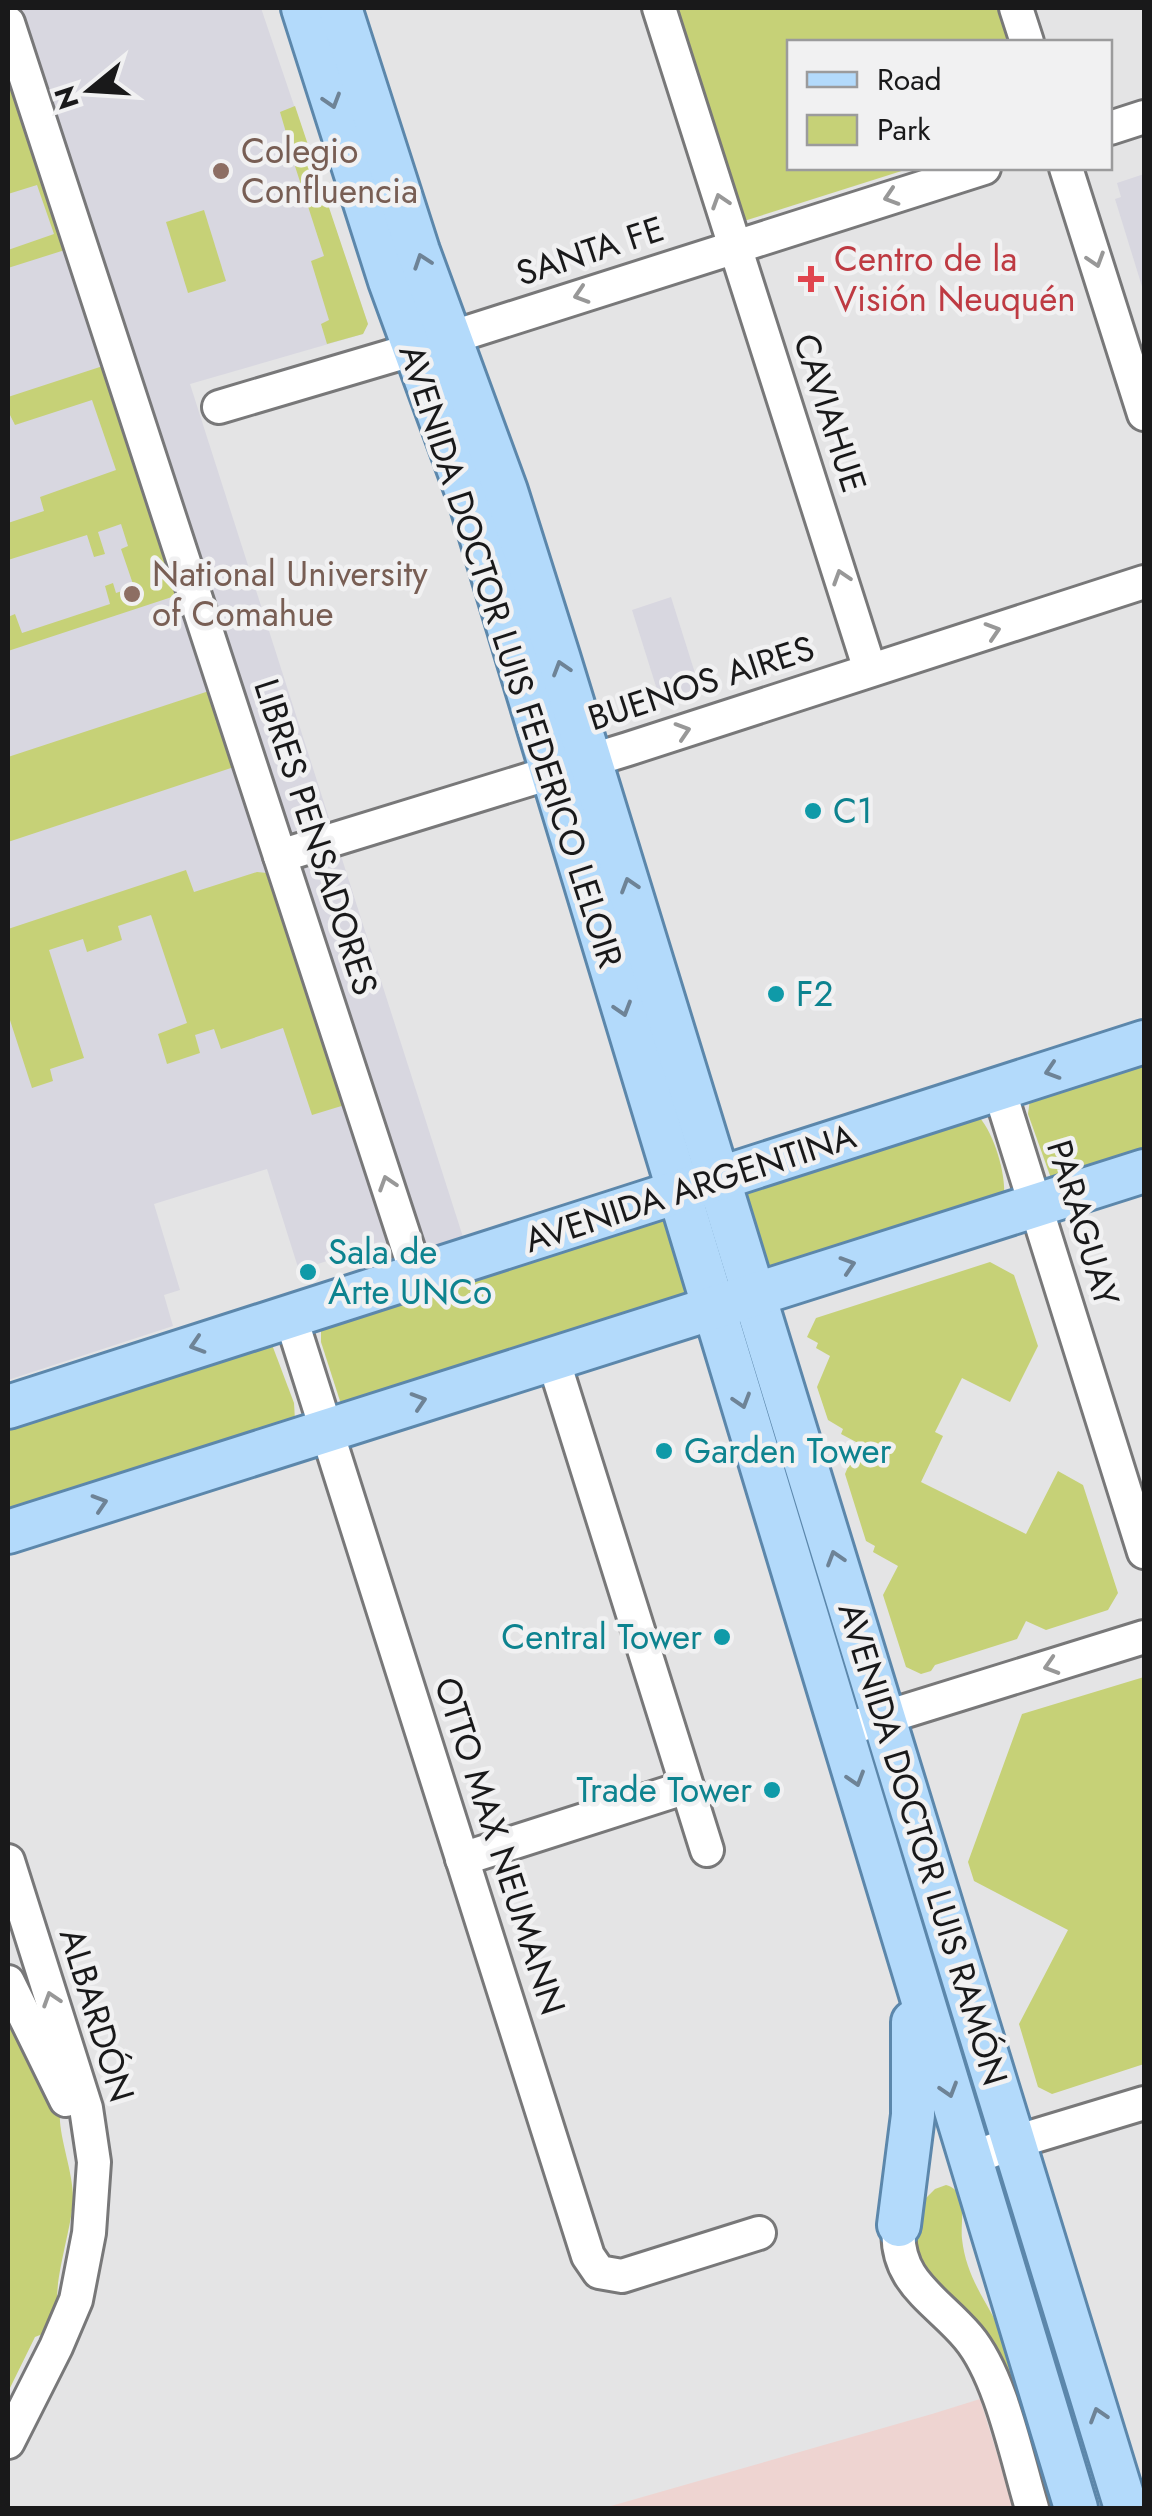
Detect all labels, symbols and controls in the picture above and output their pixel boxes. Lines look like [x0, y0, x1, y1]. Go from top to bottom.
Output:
north arrow [40, 40, 140, 140]
legend [787, 40, 1112, 170]
text: Road [877, 58, 942, 101]
text: N [44, 81, 90, 114]
one-way arrow [321, 91, 341, 108]
text: Park [877, 108, 931, 151]
place label: Colegio Confluencia [241, 126, 418, 216]
marker: Colegio Confluencia [210, 160, 232, 182]
one-way arrow [883, 185, 900, 206]
one-way arrow [712, 194, 732, 211]
street label: SANTA FE [510, 204, 670, 298]
place label: Centro de la Visión Neuquén [834, 234, 1076, 324]
one-way arrow [1084, 251, 1105, 268]
one-way arrow [413, 253, 434, 270]
marker: Centro de la Visión Neuquén [798, 266, 824, 292]
one-way arrow [574, 284, 591, 304]
street label: CAVIAHUE [781, 327, 879, 499]
street label: AVENIDA DOCTOR LUIS FEDERICO LELOIR [386, 338, 636, 974]
place label: National University of Comahue [152, 549, 428, 639]
one-way arrow [832, 570, 852, 587]
marker: National University of Comahue [121, 583, 143, 605]
one-way arrow [983, 622, 1000, 643]
street label: BUENOS AIRES [582, 623, 820, 743]
one-way arrow [553, 660, 573, 677]
street label: LIBRES PENSADORES [241, 672, 391, 1002]
one-way arrow [674, 722, 691, 742]
place label: C1 [833, 786, 873, 836]
marker: C1 [802, 800, 824, 822]
one-way arrow [620, 877, 641, 894]
place label: F2 [796, 969, 833, 1019]
marker: F2 [765, 983, 787, 1005]
one-way arrow [611, 1000, 632, 1017]
one-way arrow [1044, 1060, 1061, 1080]
street label: AVENIDA ARGENTINA [518, 1111, 862, 1265]
street label: PARAGUAY [1034, 1134, 1132, 1312]
one-way arrow [379, 1175, 399, 1192]
place label: Sala de Arte UNCo [328, 1227, 492, 1317]
one-way arrow [839, 1257, 856, 1277]
marker: Sala de Arte UNCo [297, 1261, 319, 1283]
one-way arrow [190, 1334, 207, 1354]
one-way arrow [730, 1392, 751, 1409]
one-way arrow [410, 1393, 427, 1413]
place label: Garden Tower [684, 1426, 891, 1476]
marker: Garden Tower [653, 1440, 675, 1462]
one-way arrow [91, 1494, 108, 1515]
one-way arrow [827, 1550, 847, 1567]
street label: AVENIDA DOCTOR LUIS RAMÓN [826, 1596, 1020, 2092]
place label: Central Tower [501, 1612, 702, 1662]
marker: Central Tower [711, 1626, 733, 1648]
one-way arrow [1044, 1654, 1061, 1675]
street label: OTTO MAX NEUMANN [422, 1671, 578, 2021]
place label: Trade Tower [577, 1765, 752, 1815]
one-way arrow [844, 1770, 865, 1787]
marker: Trade Tower [761, 1779, 783, 1801]
street label: ALBARDÓN [47, 1922, 147, 2108]
one-way arrow [42, 1991, 63, 2008]
one-way arrow [937, 2081, 958, 2098]
one-way arrow [1089, 2407, 1110, 2424]

